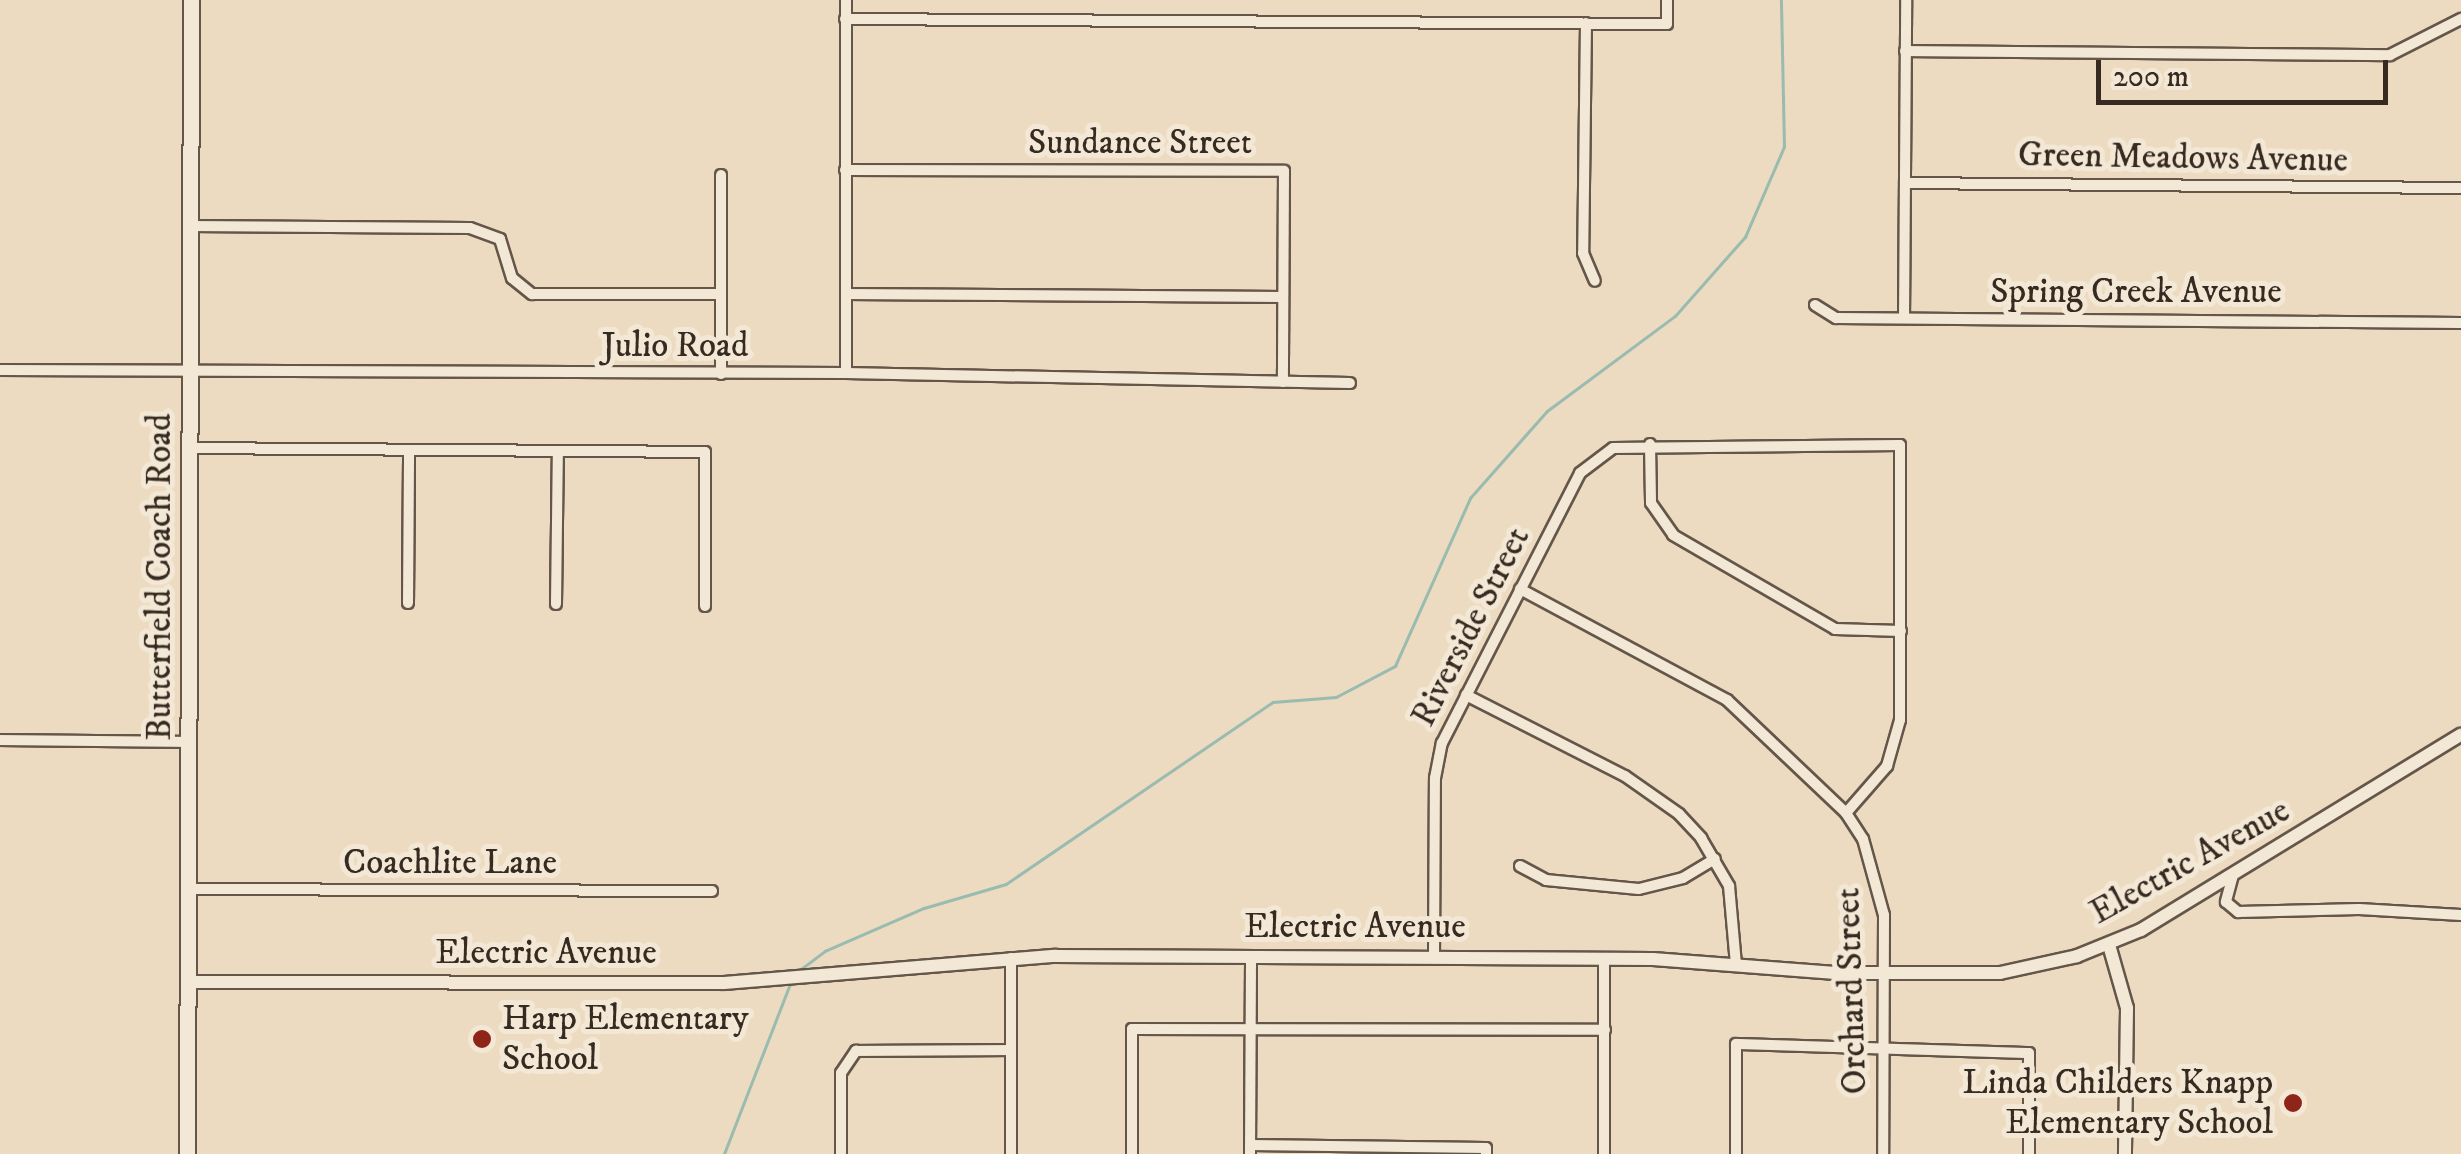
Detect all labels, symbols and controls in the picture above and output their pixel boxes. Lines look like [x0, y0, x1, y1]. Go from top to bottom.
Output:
scale bar [2101, 40, 2394, 102]
text: 200 m [2113, 59, 2189, 96]
street label: Sundance Street [1028, 122, 1252, 164]
street label: Green Meadows Avenue [2018, 134, 2348, 182]
street label: Spring Creek Avenue [1990, 271, 2282, 313]
street label: Julio Road [602, 325, 748, 367]
street label: Butterfield Coach Road [139, 413, 181, 741]
street label: Riverside Street [1403, 520, 1539, 734]
street label: Electric Avenue [2083, 790, 2297, 934]
street label: Coachlite Lane [343, 842, 557, 884]
street label: Orchard Street [1827, 887, 1877, 1095]
street label: Electric Avenue [1244, 906, 1466, 948]
street label: Electric Avenue [435, 932, 657, 974]
place label: Harp Elementary School [502, 998, 749, 1080]
marker: Harp Elementary School [471, 1028, 493, 1050]
place label: Linda Childers Knapp Elementary School [1963, 1062, 2273, 1144]
marker: Linda Childers Knapp Elementary School [2282, 1092, 2304, 1114]

